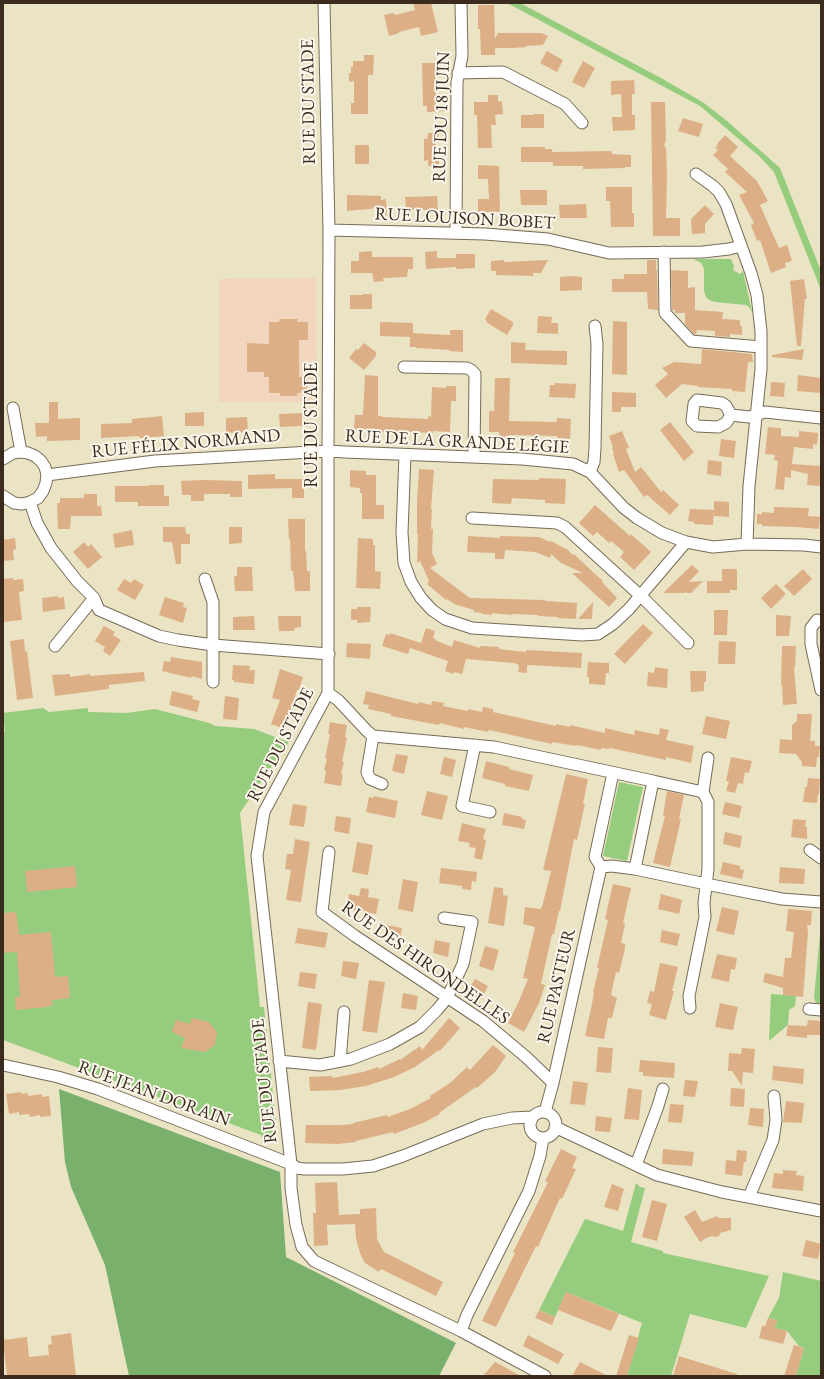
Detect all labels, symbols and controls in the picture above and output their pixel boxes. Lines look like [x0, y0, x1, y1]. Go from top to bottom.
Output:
street label: RUE DU STADE [297, 39, 321, 165]
street label: RUE DU 18 JUIN [429, 51, 455, 183]
street label: RUE LOUISON BOBET [374, 203, 556, 235]
street label: RUE DU STADE [301, 362, 323, 488]
street label: RUE FÉLIX NORMAND [91, 425, 281, 463]
street label: RUE DE LA GRANDE LÉGIE [344, 425, 570, 459]
street label: RUE DU STADE [243, 684, 319, 806]
street label: RUE DES HIRONDELLES [337, 897, 513, 1029]
street label: RUE PASTEUR [533, 926, 581, 1046]
street label: RUE DU STADE [248, 1018, 282, 1144]
street label: RUE JEAN DORAIN [75, 1056, 233, 1132]

